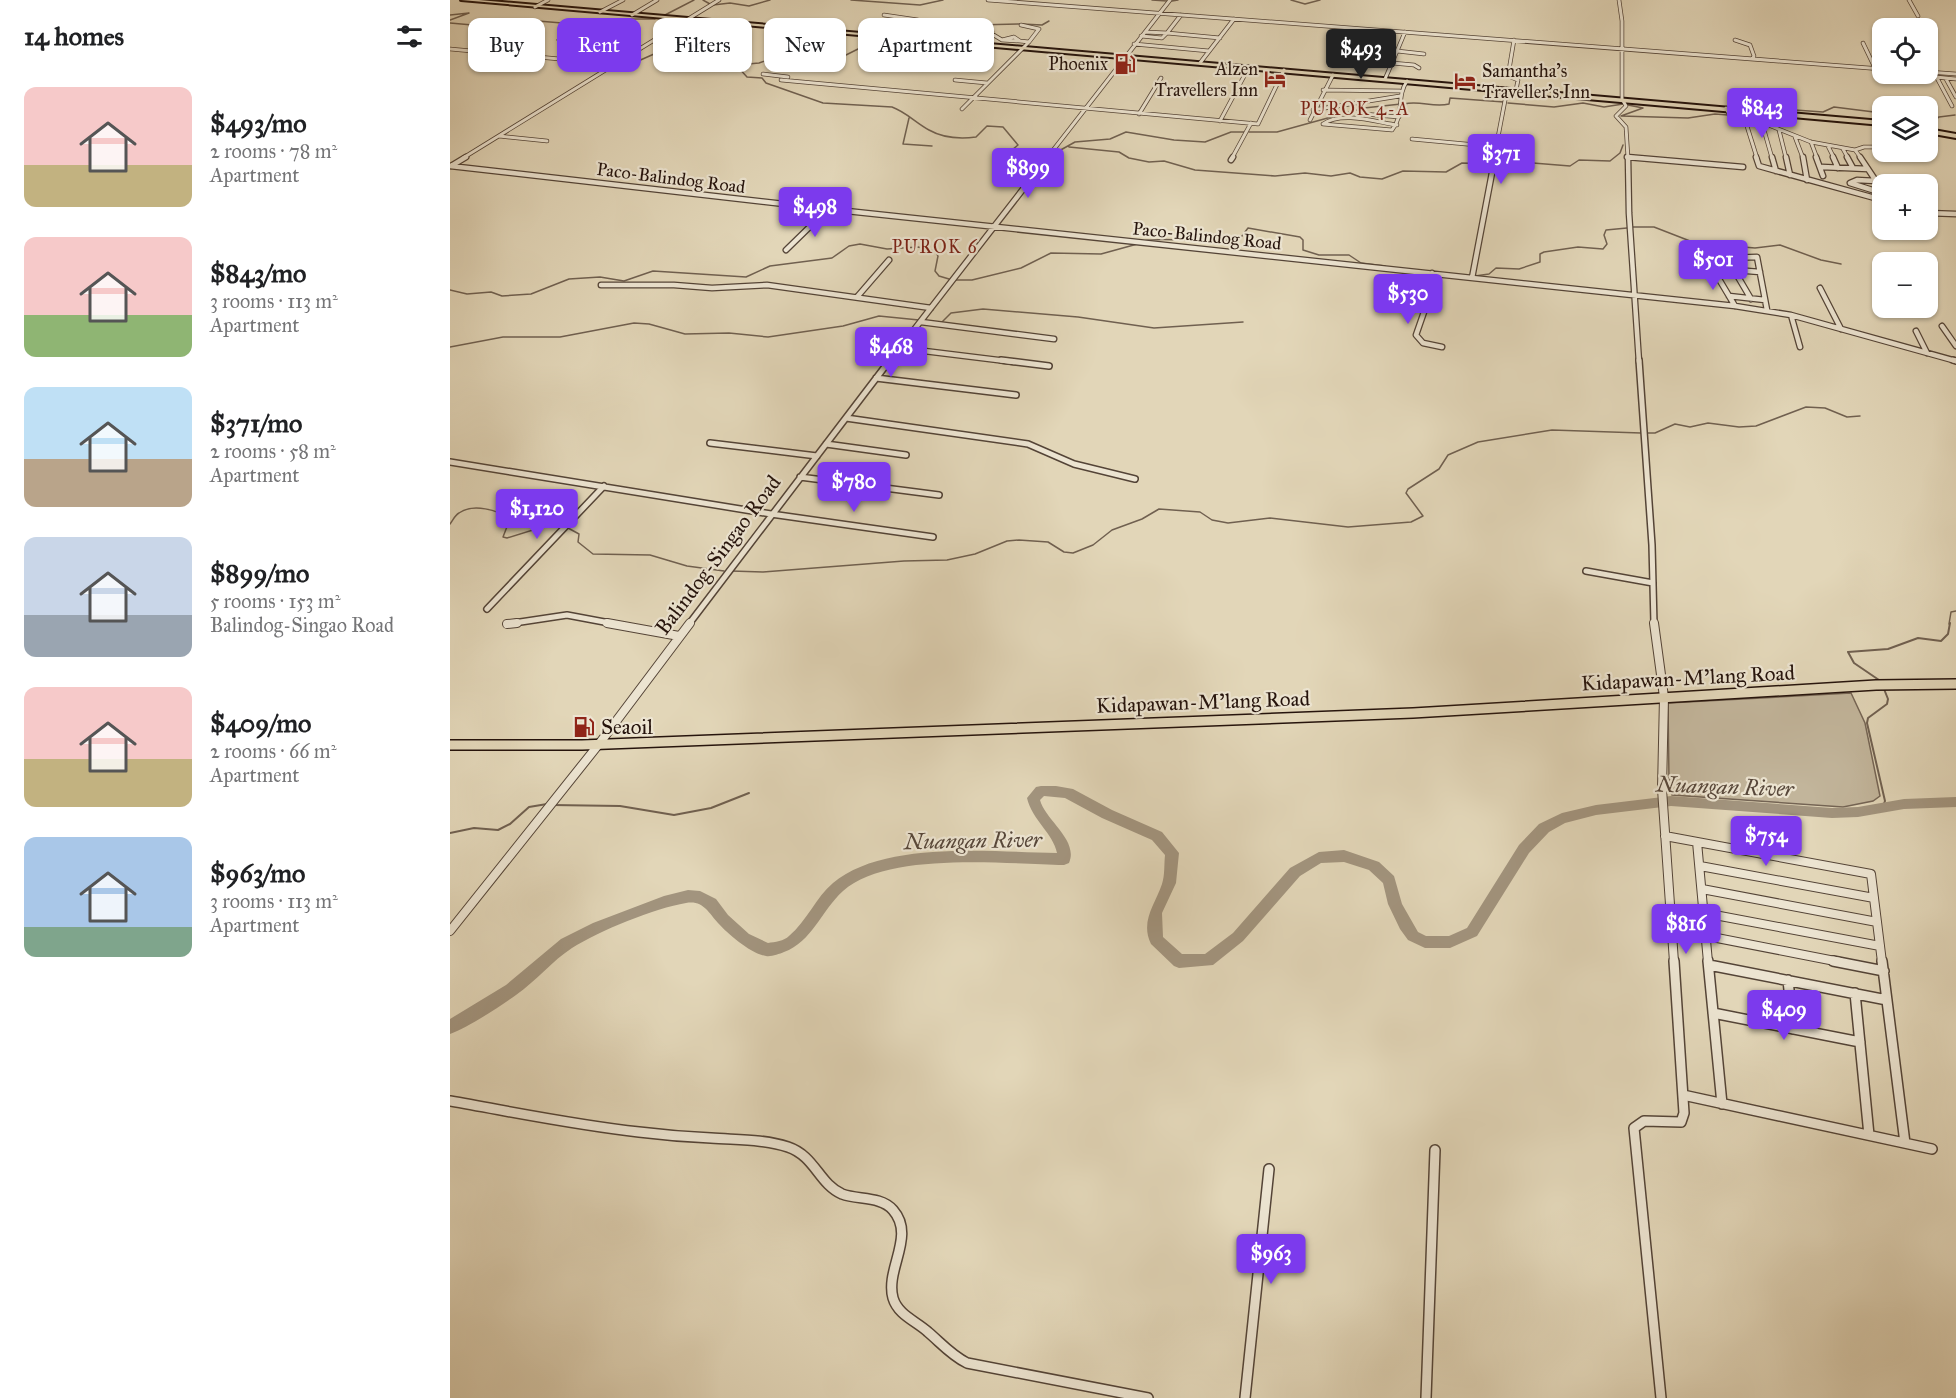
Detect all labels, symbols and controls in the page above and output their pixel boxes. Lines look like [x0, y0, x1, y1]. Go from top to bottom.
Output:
chip: Buy [468, 18, 545, 72]
chip: Rent [557, 18, 641, 72]
chip: Filters [653, 18, 752, 72]
chip: New [764, 18, 846, 72]
chip: Apartment [858, 18, 994, 72]
map controls [1872, 18, 1938, 318]
button: locate [1872, 18, 1938, 84]
text: 14 homes [24, 20, 124, 52]
icon: filters [393, 20, 426, 53]
pin: $493 [1325, 29, 1397, 80]
text: $493 [1340, 36, 1382, 60]
fuel station icon: Phoenix [1113, 52, 1137, 76]
place label: Phoenix [1048, 53, 1108, 75]
place label: Alzen Travellers Inn [1154, 58, 1258, 101]
place label: Samantha's Traveller's Inn [1482, 60, 1590, 103]
hotel icon: Alzen Travellers Inn [1263, 67, 1287, 91]
hotel icon: Samantha's Traveller's Inn [1453, 69, 1477, 93]
pin: $843 [1726, 88, 1798, 139]
text: $843 [1741, 95, 1783, 119]
button: layers [1872, 96, 1938, 162]
district label: PUROK 4-A [1300, 98, 1410, 120]
text: $493/mo [210, 107, 307, 139]
icon: home [72, 111, 144, 183]
pin: $371 [1465, 134, 1537, 185]
text: 2 rooms · 78 m² [210, 139, 337, 163]
text: $371 [1482, 141, 1520, 165]
pin: $899 [992, 148, 1064, 199]
text: $899 [1006, 155, 1050, 179]
street label: Paco-Balindog Road [595, 158, 747, 199]
text: Apartment [210, 163, 299, 187]
button: + [1872, 174, 1938, 240]
pin: $498 [779, 187, 851, 238]
text: $498 [793, 194, 837, 218]
street label: Paco-Balindog Road [1131, 217, 1283, 256]
district label: PUROK 6 [892, 236, 978, 258]
pin: $501 [1677, 240, 1749, 291]
text: $501 [1693, 247, 1733, 271]
button: − [1872, 252, 1938, 318]
text: $843/mo [210, 257, 306, 289]
icon: home [72, 261, 144, 333]
pin: $530 [1372, 274, 1444, 325]
text: $530 [1388, 281, 1428, 305]
text: 3 rooms · 113 m² [210, 289, 338, 313]
text: Apartment [210, 313, 299, 337]
pin: $468 [855, 327, 927, 378]
text: $468 [869, 334, 913, 358]
text: $371/mo [210, 407, 302, 439]
icon: home [72, 411, 144, 483]
text: 2 rooms · 58 m² [210, 439, 336, 463]
pin: $780 [818, 462, 890, 513]
text: Apartment [210, 463, 299, 487]
text: $780 [832, 469, 876, 493]
street label: Balindog-Singao Road [649, 470, 787, 640]
pin: $1,120 [488, 489, 586, 540]
text: $1,120 [510, 496, 564, 520]
text: $899/mo [210, 557, 309, 589]
icon: home [72, 561, 144, 633]
text: 5 rooms · 153 m² [210, 589, 340, 613]
text: Balindog-Singao Road [210, 613, 394, 637]
street label: Kidapawan-M'lang Road [1580, 659, 1796, 697]
street label: Kidapawan-M'lang Road [1096, 685, 1311, 719]
text: $409/mo [210, 707, 311, 739]
icon: home [72, 711, 144, 783]
place label: Seaoil [601, 714, 653, 740]
fuel station icon: Seaoil [572, 715, 596, 739]
text: 2 rooms · 66 m² [210, 739, 336, 763]
text: Apartment [210, 763, 299, 787]
water label: Nuangan River [1654, 771, 1796, 802]
pin: $754 [1730, 816, 1802, 867]
text: $754 [1745, 823, 1787, 847]
water label: Nuangan River [902, 826, 1044, 855]
text: $963/mo [210, 857, 305, 889]
icon: home [72, 861, 144, 933]
text: 3 rooms · 113 m² [210, 889, 338, 913]
pin: $816 [1650, 904, 1722, 955]
text: $816 [1666, 911, 1706, 935]
text: Apartment [210, 913, 299, 937]
pin: $409 [1748, 990, 1820, 1041]
text: $409 [1761, 997, 1807, 1021]
pin: $963 [1235, 1234, 1307, 1285]
text: $963 [1251, 1241, 1292, 1265]

